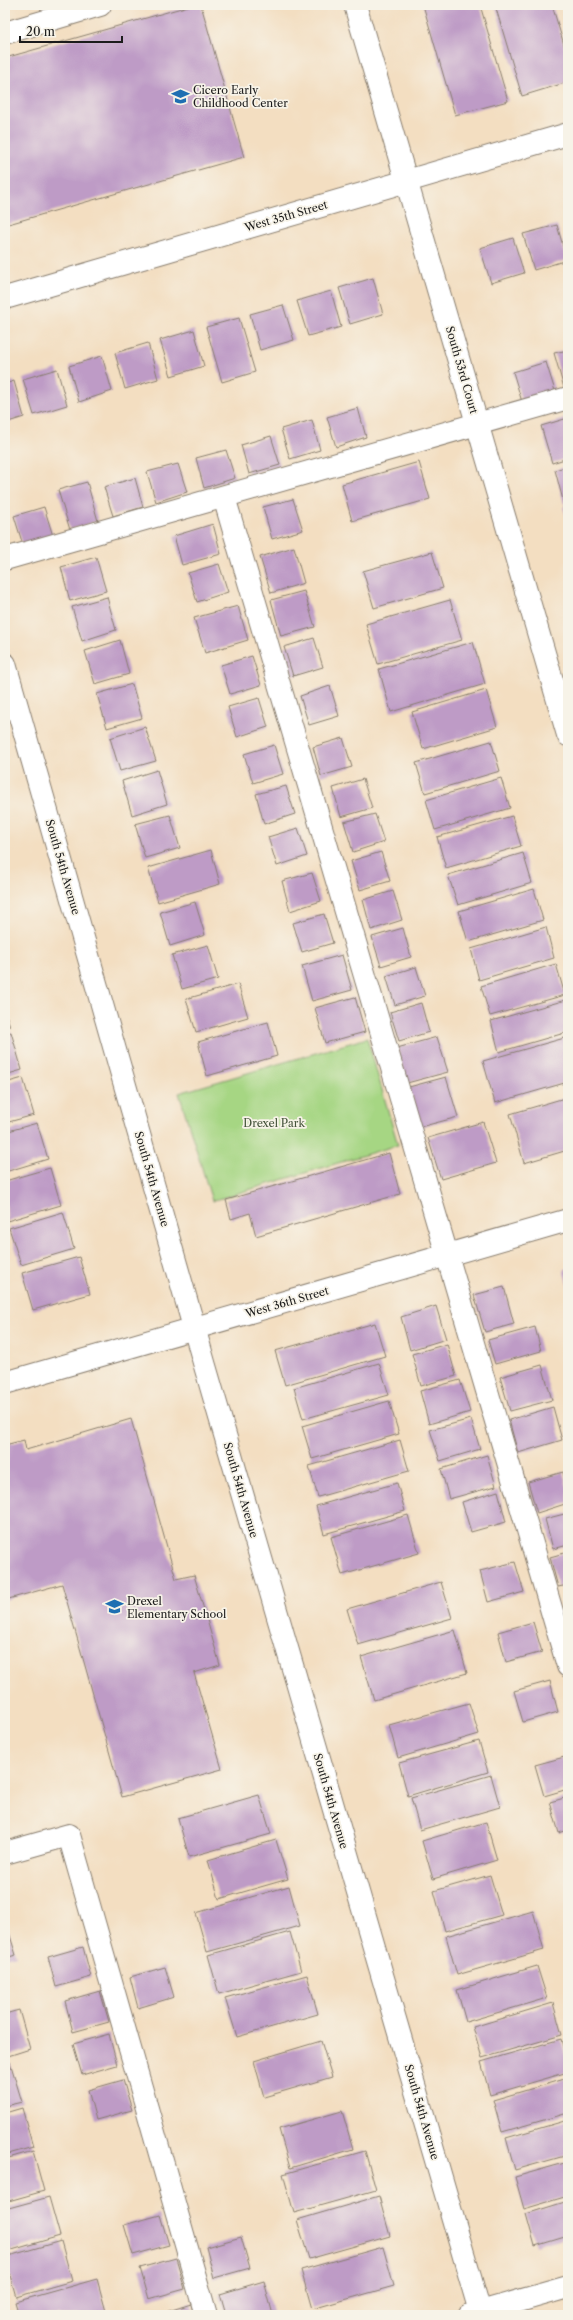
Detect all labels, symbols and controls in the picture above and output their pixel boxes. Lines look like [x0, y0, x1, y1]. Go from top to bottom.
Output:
scale bar [20, 18, 122, 44]
text: 20 m [26, 24, 55, 39]
place label: Cicero Early Childhood Center [193, 83, 288, 110]
school or university icon: Cicero Early Childhood Center [170, 86, 190, 106]
street label: West 35th Street [242, 197, 329, 235]
street label: South 53rd Court [443, 325, 481, 416]
street label: South 54th Avenue [43, 818, 83, 916]
park label: Drexel Park [243, 1116, 305, 1130]
street label: South 54th Avenue [132, 1130, 172, 1228]
street label: West 36th Street [243, 1283, 330, 1321]
street label: South 54th Avenue [221, 1441, 261, 1539]
place label: Drexel Elementary School [127, 1594, 227, 1621]
school or university icon: Drexel Elementary School [104, 1597, 124, 1617]
street label: South 54th Avenue [311, 1752, 351, 1850]
street label: South 54th Avenue [402, 2063, 442, 2161]

